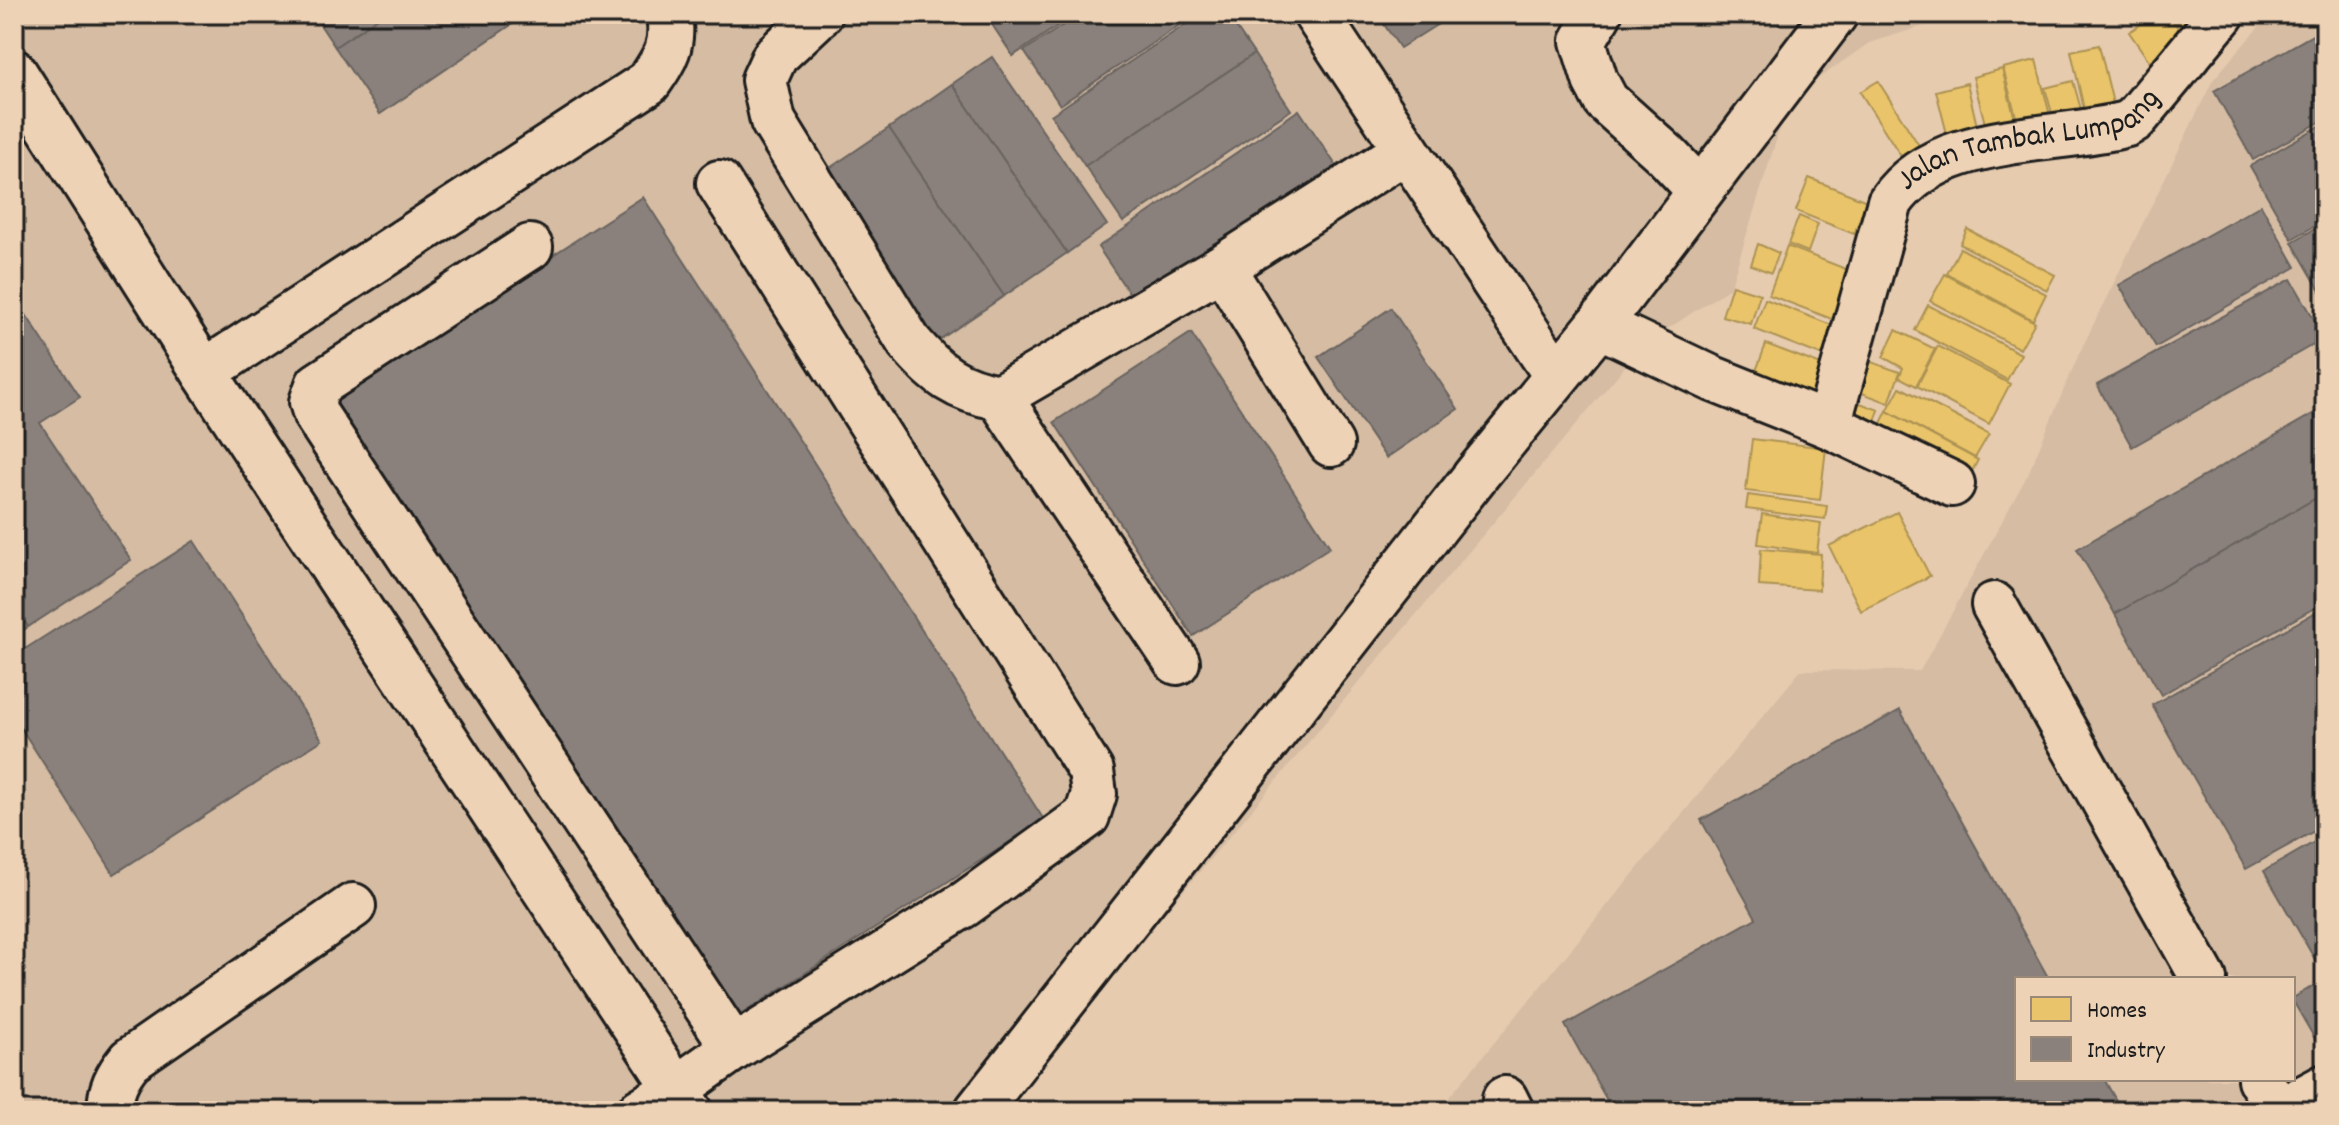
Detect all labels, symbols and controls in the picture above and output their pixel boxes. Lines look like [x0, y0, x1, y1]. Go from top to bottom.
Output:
street label: Jalan Tambak Lumpang [1887, 79, 2173, 203]
legend [2015, 977, 2295, 1081]
text: Homes [2087, 995, 2147, 1029]
text: Industry [2087, 1035, 2166, 1069]

